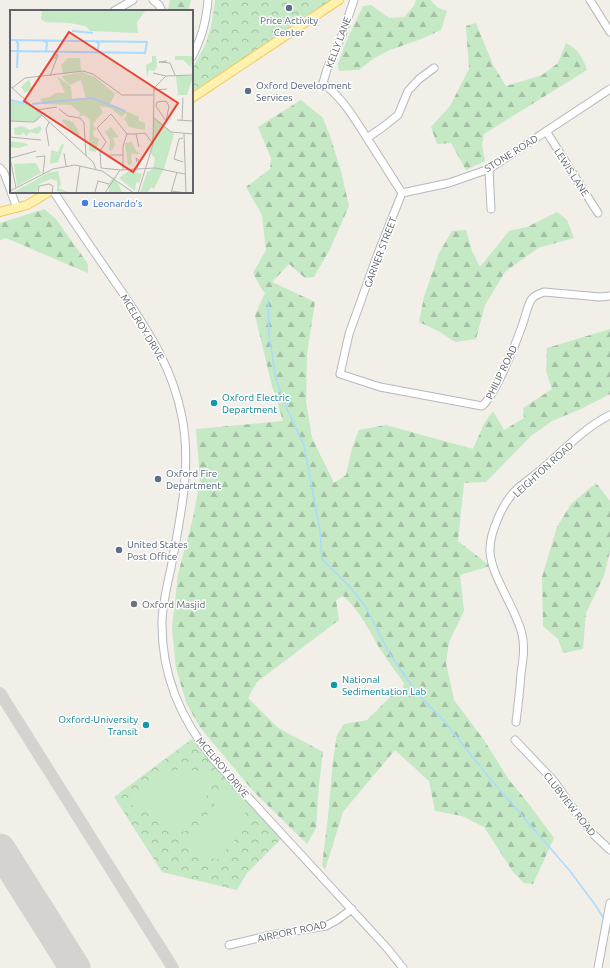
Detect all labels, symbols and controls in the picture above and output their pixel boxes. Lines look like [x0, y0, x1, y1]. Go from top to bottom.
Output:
marker: Price Activity Center [284, 3, 294, 13]
inset map [10, 10, 193, 193]
place label: Price Activity Center [260, 15, 318, 38]
street label: KELLY LANE [324, 15, 353, 69]
place label: Oxford Development Services [256, 80, 352, 103]
marker: Oxford Development Services [243, 86, 253, 96]
street label: STONE ROAD [483, 133, 540, 174]
street label: LEWIS LANE [552, 146, 591, 199]
marker: Leonardo's [80, 198, 90, 208]
place label: Leonardo's [93, 198, 142, 209]
street label: GARNER STREET [362, 215, 399, 289]
street label: MCELROY DRIVE [119, 292, 167, 363]
street label: PHILIP ROAD [484, 343, 519, 401]
place label: Oxford Electric Department [222, 392, 290, 415]
marker: Oxford Electric Department [209, 398, 219, 408]
street label: LEIGHTON ROAD [511, 440, 576, 499]
place label: Oxford Fire Department [166, 468, 221, 491]
marker: Oxford Fire Department [153, 474, 163, 484]
place label: United States Post Office [127, 539, 188, 562]
marker: United States Post Office [114, 545, 124, 555]
marker: Oxford Masjid [129, 599, 139, 609]
place label: Oxford Masjid [142, 599, 205, 610]
place label: National Sedimentation Lab [342, 674, 426, 697]
marker: National Sedimentation Lab [329, 680, 339, 690]
place label: Oxford-University Transit [58, 714, 138, 737]
marker: Oxford-University Transit [141, 720, 151, 730]
street label: MCELROY DRIVE [194, 735, 251, 800]
street label: CLUBVIEW ROAD [541, 770, 598, 838]
street label: AIRPORT ROAD [256, 919, 328, 944]

